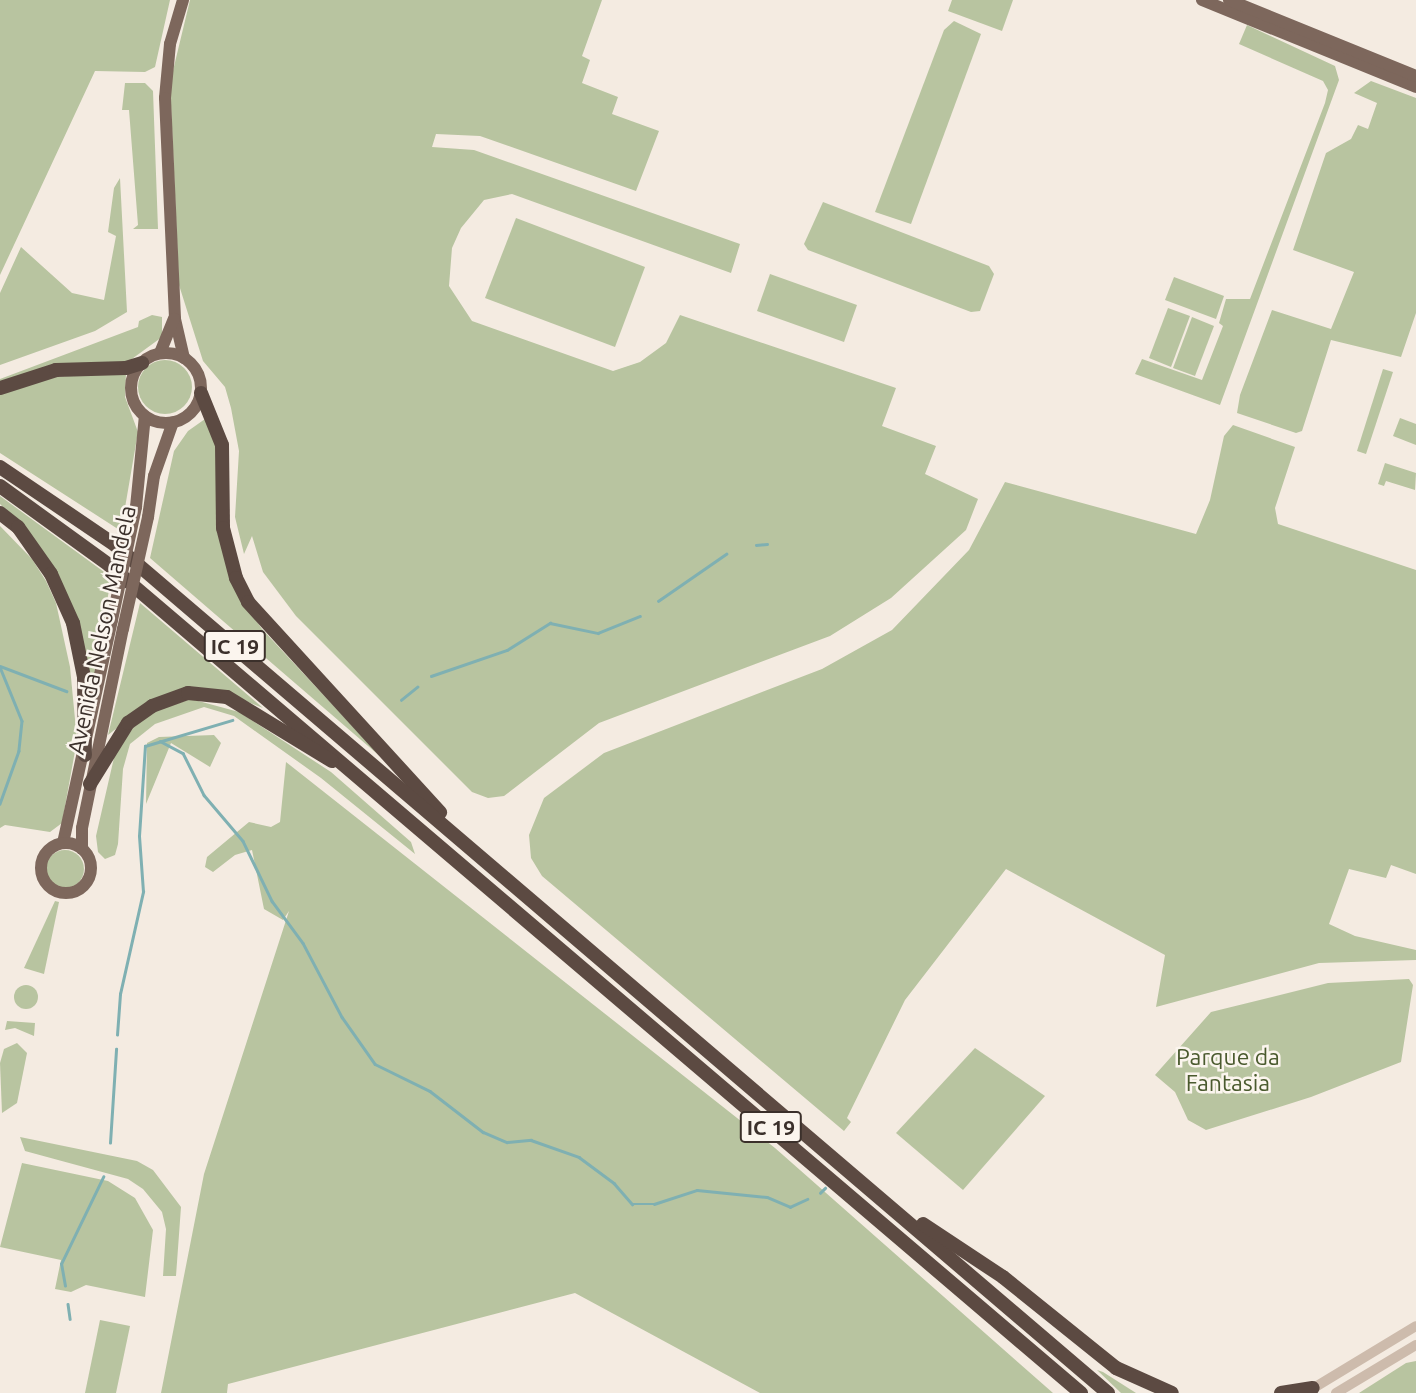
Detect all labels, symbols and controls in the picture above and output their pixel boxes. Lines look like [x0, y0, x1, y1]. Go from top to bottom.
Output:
street label: Avenida Nelson Mandela [62, 503, 142, 757]
road number: IC 19 [204, 628, 266, 664]
park label: Parque da Fantasia [1176, 1043, 1280, 1097]
road number: IC 19 [740, 1110, 802, 1144]

